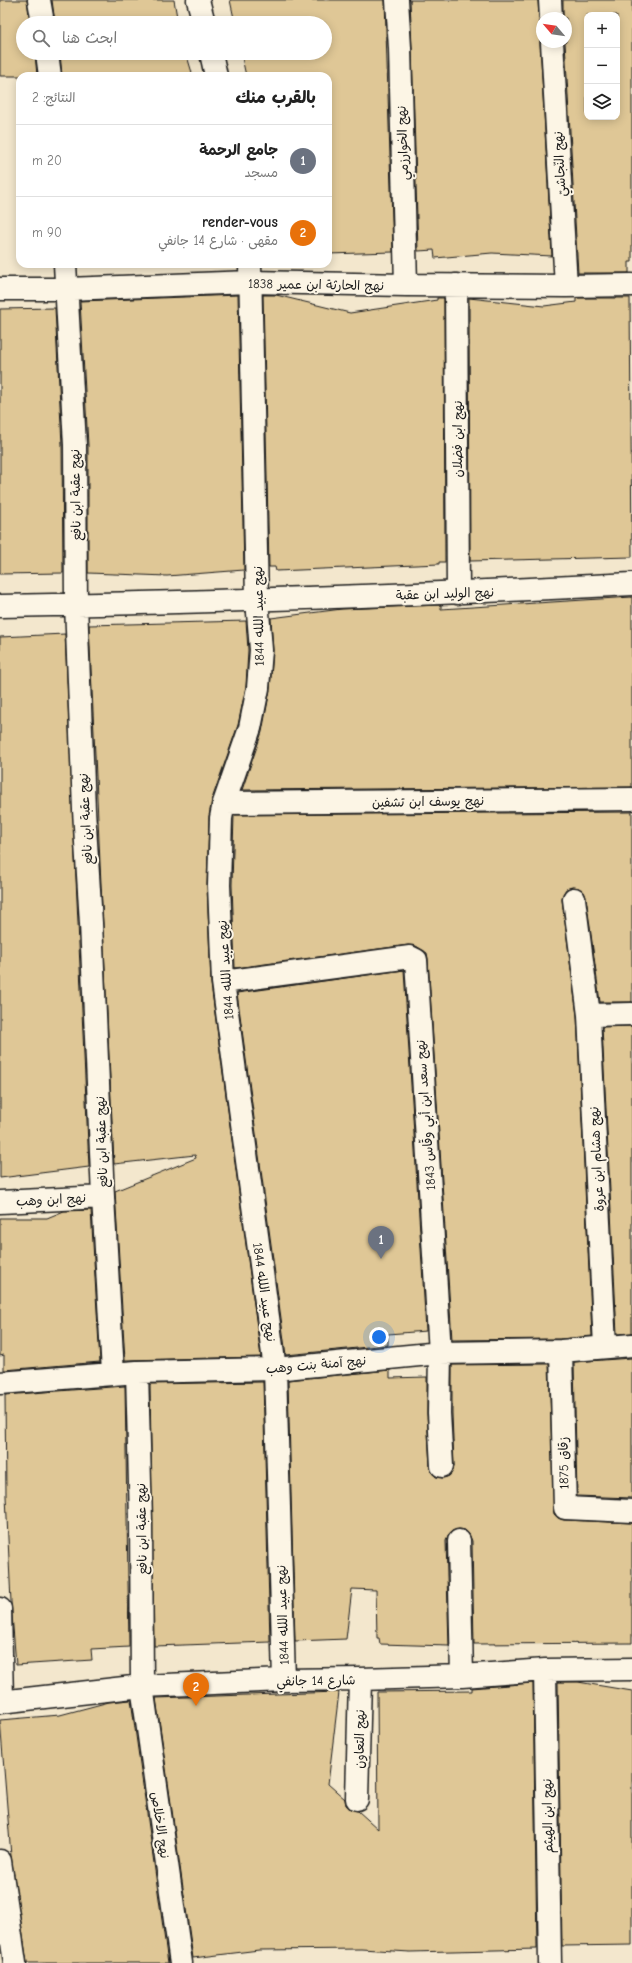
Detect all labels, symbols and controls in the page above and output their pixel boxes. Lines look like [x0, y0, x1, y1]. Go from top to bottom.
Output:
north arrow [536, 12, 572, 48]
map controls [584, 12, 620, 120]
button: + [584, 12, 620, 48]
search box [16, 16, 332, 60]
icon: search [30, 27, 52, 49]
text: ابحث هنا [62, 29, 117, 47]
button: − [584, 48, 620, 84]
button: layers [584, 84, 620, 120]
text: بالقرب منك [235, 88, 316, 107]
text: النتائج: 2 [32, 90, 76, 105]
street label: نهج الخوارزمي [394, 105, 415, 181]
street label: نهج النّجاشيّ [550, 131, 573, 197]
text: جامع الرحمة [199, 141, 278, 159]
text: 20 m [32, 153, 62, 168]
text: 1 [300, 153, 306, 168]
text: مسجد [245, 165, 278, 180]
text: render-vous [202, 213, 278, 231]
text: 90 m [32, 225, 62, 240]
text: 2 [300, 225, 306, 240]
text: مقهى · شارع 14 جانفي [158, 233, 278, 248]
street label: نهج الحارثة ابن عمير 1838 [248, 276, 384, 295]
street label: نهج ابن فضلان [450, 401, 467, 477]
street label: نهج عقبة ابن نافع [67, 449, 87, 541]
street label: نهج عبيد اللله 1844 [250, 566, 269, 666]
street label: نهج الوليد ابن عقبة [396, 584, 494, 605]
street label: نهج عقبة ابن نافع [76, 773, 98, 865]
street label: نهج يوسف ابن تشفين [372, 793, 484, 812]
street label: نهج عبيد اللله 1844 [215, 919, 238, 1020]
street label: نهج سعد ابن أبي وقّاس 1843 [411, 1039, 442, 1191]
street label: نهج عقبة ابن نافع [92, 1096, 114, 1188]
street label: نهج هشام ابن عروة [586, 1106, 610, 1212]
street label: نهج ابن وهب [16, 1190, 87, 1211]
pin: 1 [368, 1226, 394, 1259]
street label: نهج عبيد اللله 1844 [248, 1241, 279, 1343]
your location [369, 1327, 389, 1347]
street label: نهج آمنة بنت وهب [265, 1353, 367, 1378]
street label: زقاق 1875 [556, 1436, 572, 1489]
street label: نهج عقبة ابن نافع [133, 1483, 153, 1575]
street label: نهج عبيد اللله 1844 [273, 1565, 294, 1665]
street label: شارع 14 جانفي [276, 1672, 356, 1693]
pin: 2 [183, 1673, 209, 1706]
street label: نهج التعاون [351, 1709, 370, 1769]
street label: نهج ابن الهيثم [539, 1778, 559, 1854]
street label: نهج الاخلاص [146, 1791, 173, 1860]

